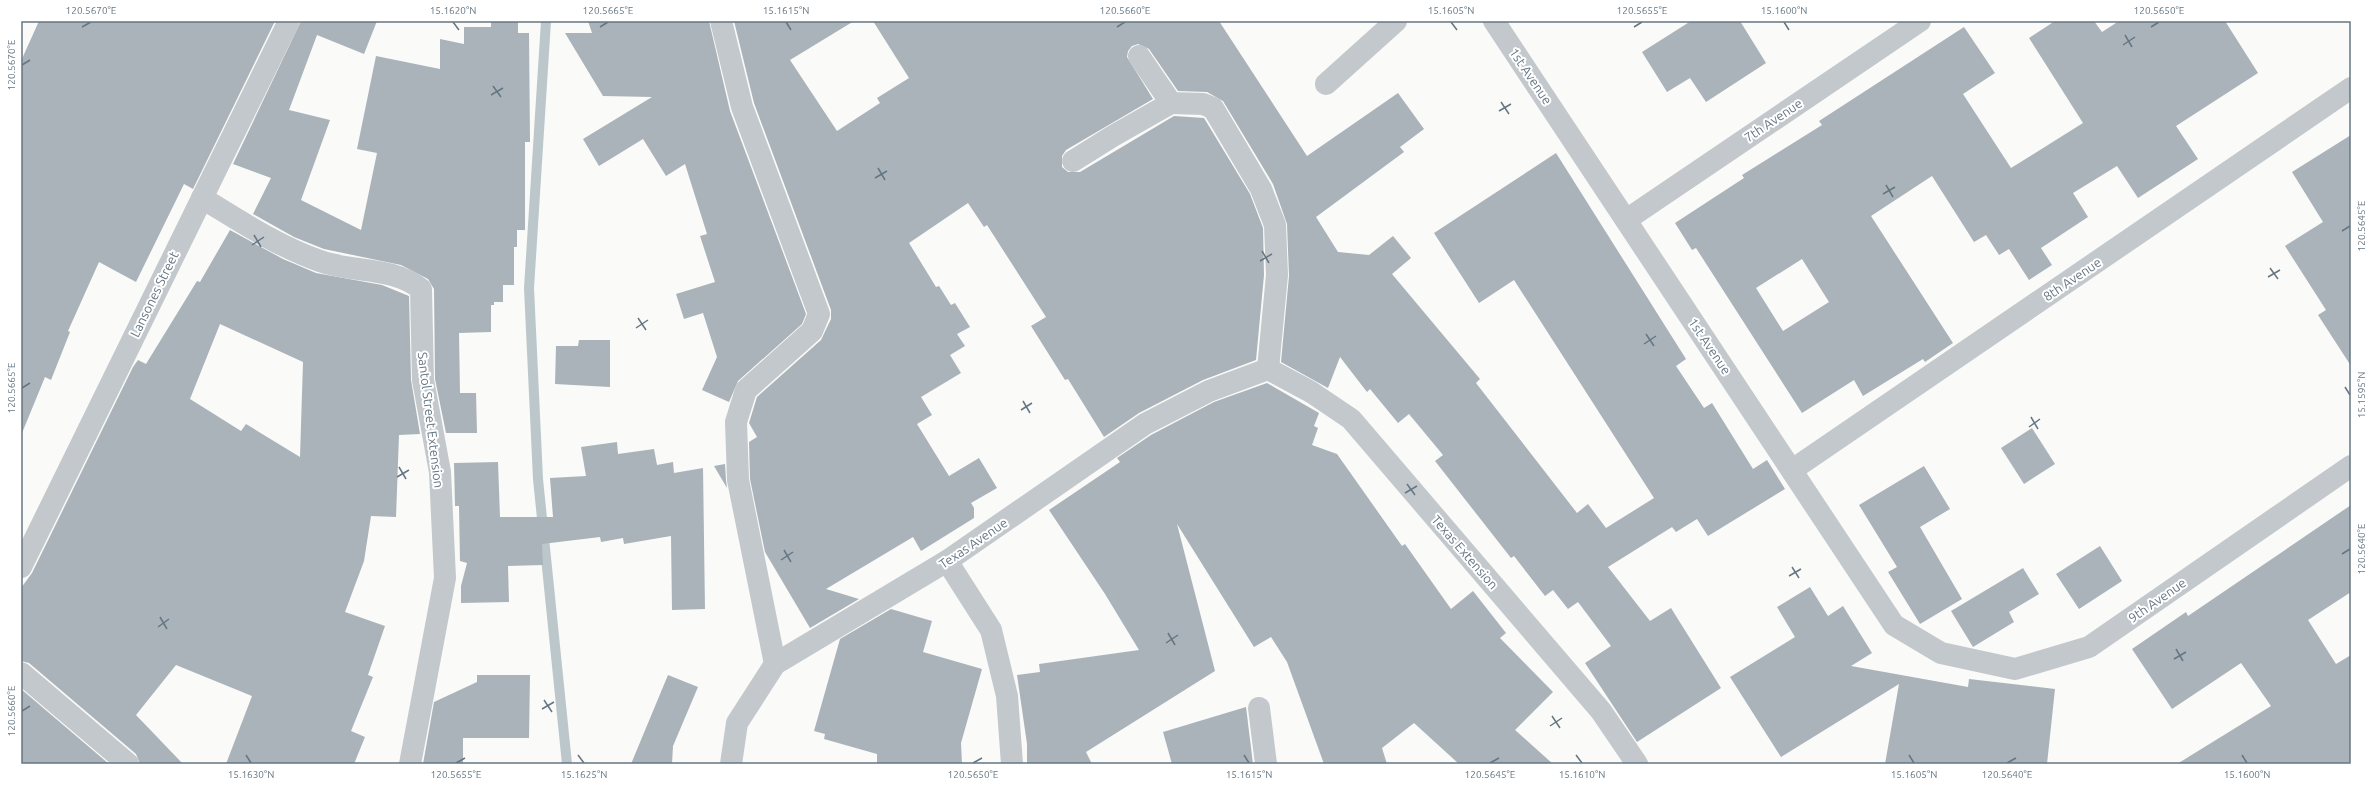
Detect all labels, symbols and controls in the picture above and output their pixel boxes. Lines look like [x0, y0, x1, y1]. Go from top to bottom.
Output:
text: 120.5670°E [66, 5, 117, 16]
text: 15.1620°N [430, 5, 476, 16]
text: 120.5665°E [583, 5, 634, 16]
text: 15.1615°N [763, 5, 809, 16]
text: 120.5660°E [1100, 5, 1151, 16]
text: 15.1605°N [1428, 5, 1474, 16]
text: 120.5655°E [1617, 5, 1668, 16]
text: 15.1600°N [1761, 5, 1807, 16]
text: 120.5650°E [2134, 5, 2185, 16]
text: 120.5670°E [6, 39, 17, 90]
street label: 1st Avenue [1507, 45, 1555, 107]
street label: 7th Avenue [1741, 96, 1805, 144]
text: 120.5645°E [2356, 200, 2367, 251]
street label: Lansones Street [127, 249, 181, 339]
street label: 8th Avenue [2040, 255, 2104, 303]
street label: 1st Avenue [1686, 315, 1734, 377]
street label: Santol Street Extension [416, 351, 446, 489]
text: 120.5665°E [6, 362, 17, 413]
text: 15.1595°N [2356, 372, 2367, 418]
street label: Texas Extension [1429, 512, 1501, 592]
street label: Texas Avenue [936, 515, 1010, 571]
text: 120.5640°E [2356, 523, 2367, 574]
street label: 9th Avenue [2126, 575, 2188, 625]
text: 120.5660°E [6, 685, 17, 736]
text: 15.1630°N [228, 769, 274, 780]
text: 120.5655°E [431, 769, 482, 780]
text: 15.1625°N [561, 769, 607, 780]
text: 120.5650°E [948, 769, 999, 780]
text: 15.1615°N [1226, 769, 1272, 780]
text: 120.5645°E [1465, 769, 1516, 780]
text: 15.1610°N [1559, 769, 1605, 780]
text: 15.1605°N [1891, 769, 1937, 780]
text: 120.5640°E [1982, 769, 2033, 780]
text: 15.1600°N [2224, 769, 2270, 780]

